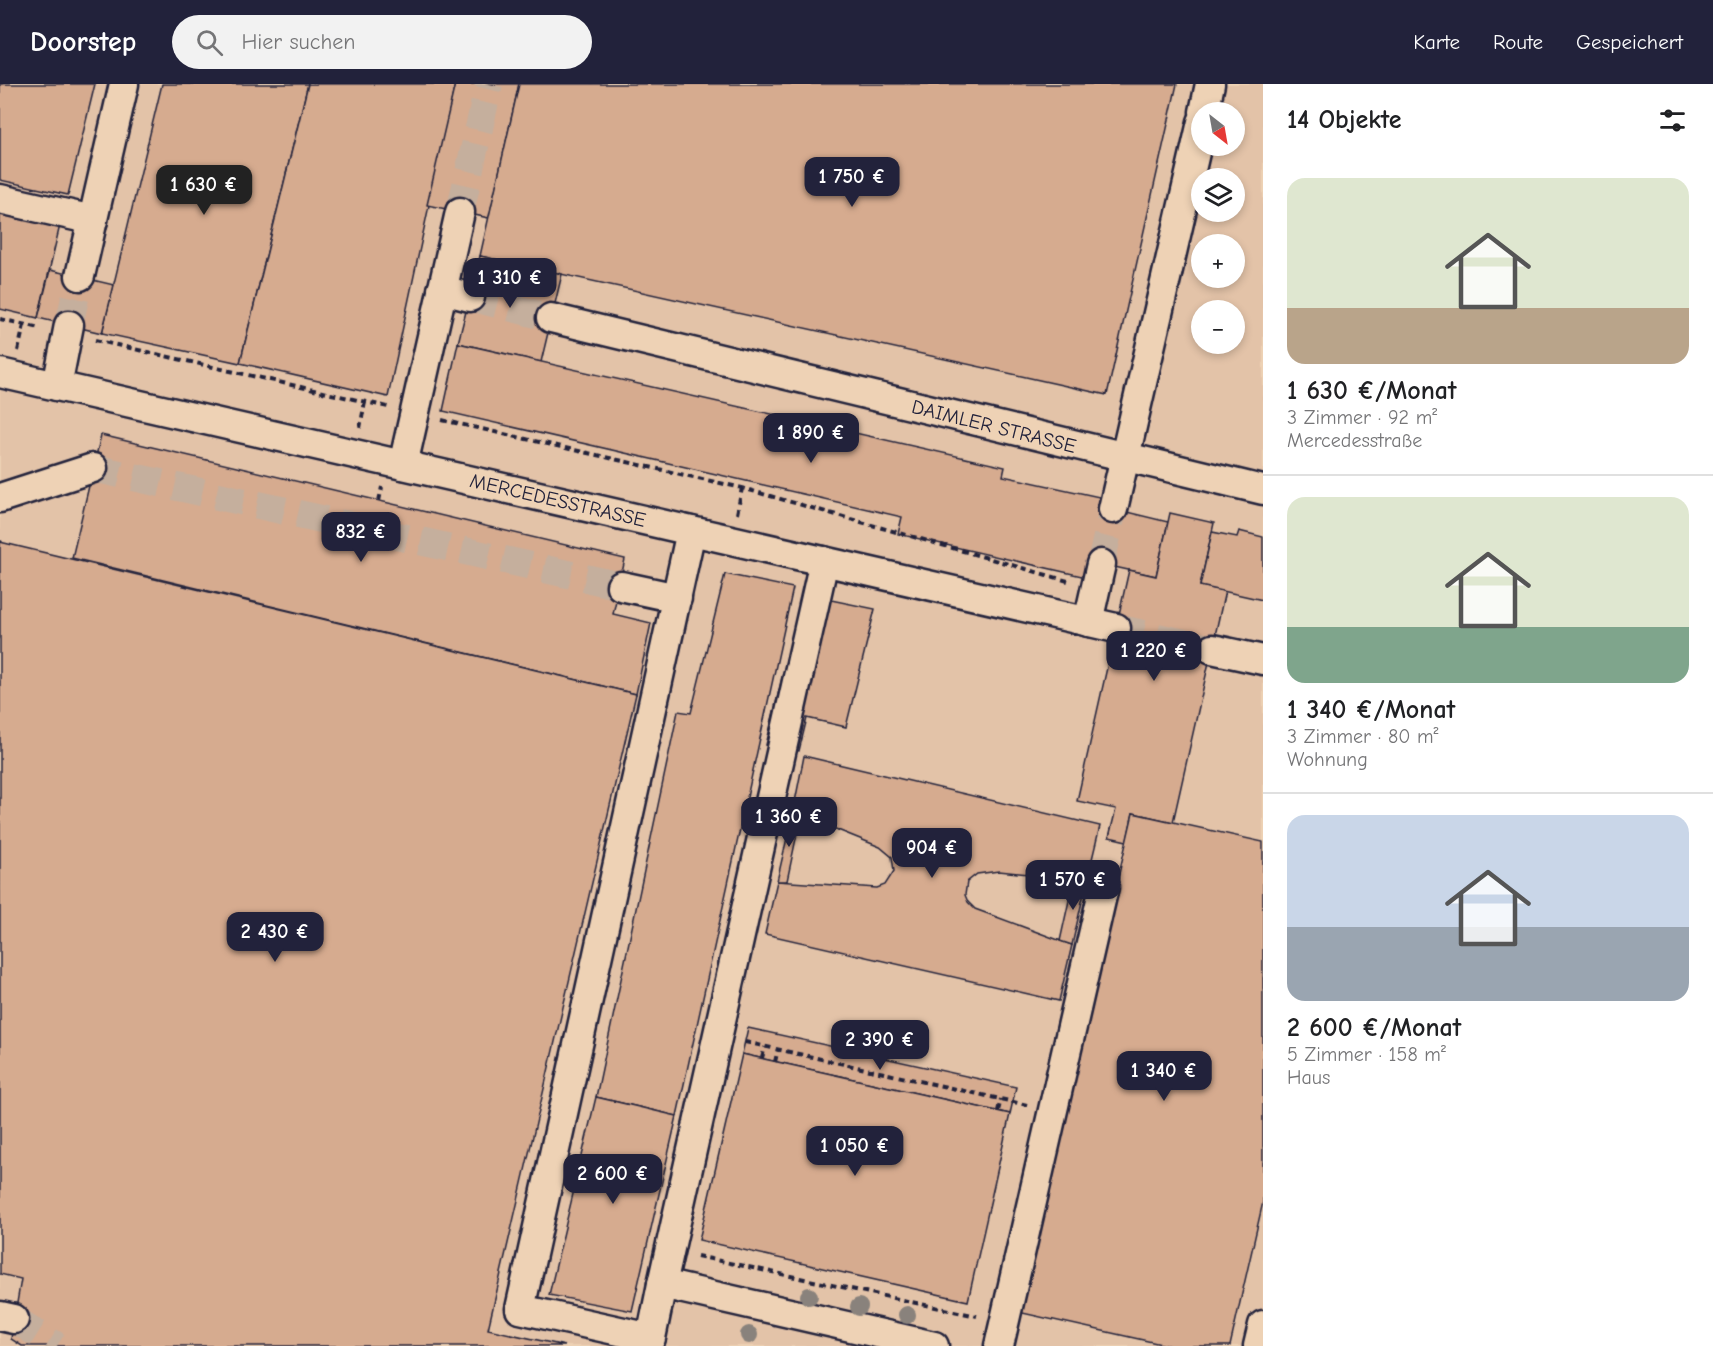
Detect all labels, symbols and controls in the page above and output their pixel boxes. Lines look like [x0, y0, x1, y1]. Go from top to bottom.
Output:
search box [172, 15, 592, 69]
text: Doorstep [30, 26, 136, 58]
icon: search [193, 26, 226, 59]
text: Hier suchen [241, 29, 355, 55]
text: Karte [1413, 30, 1460, 54]
text: Route [1493, 30, 1543, 54]
text: Gespeichert [1576, 30, 1683, 54]
north arrow [1191, 102, 1245, 156]
map controls [1191, 102, 1245, 354]
icon: filters [1656, 104, 1689, 137]
text: 14 Objekte [1287, 105, 1402, 135]
pin: 1 750 € [797, 157, 907, 208]
pin: 1 630 € [149, 165, 259, 216]
text: 1 750 € [819, 165, 885, 188]
button: layers [1191, 168, 1245, 222]
text: 1 630 € [170, 173, 238, 196]
icon: home [1434, 217, 1542, 325]
button: + [1191, 234, 1245, 288]
pin: 1 310 € [455, 258, 565, 309]
text: 1 310 € [477, 266, 543, 289]
button: − [1191, 300, 1245, 354]
text: 1 630 €/Monat [1287, 376, 1457, 406]
street label: DAIMLER STRASSE [909, 395, 1078, 458]
text: 3 Zimmer · 92 m² [1287, 406, 1437, 429]
pin: 1 890 € [756, 413, 866, 464]
text: 1 890 € [777, 421, 845, 444]
text: Mercedesstraße [1287, 429, 1422, 452]
street label: MERCEDESSTRASSE [468, 469, 648, 532]
pin: 832 € [319, 512, 403, 563]
text: 832 € [336, 520, 386, 543]
icon: home [1434, 536, 1542, 644]
pin: 1 220 € [1099, 631, 1209, 682]
text: 1 220 € [1120, 639, 1188, 662]
text: 1 340 €/Monat [1287, 695, 1455, 725]
text: 3 Zimmer · 80 m² [1287, 725, 1439, 748]
text: Wohnung [1287, 748, 1368, 771]
pin: 1 360 € [734, 797, 844, 848]
text: 1 360 € [755, 805, 823, 828]
pin: 904 € [890, 828, 974, 879]
text: 904 € [906, 836, 958, 859]
icon: home [1434, 854, 1542, 962]
pin: 1 570 € [1018, 860, 1128, 911]
text: 1 570 € [1040, 868, 1106, 891]
pin: 2 430 € [220, 912, 330, 963]
text: 2 430 € [241, 920, 309, 943]
text: 2 600 €/Monat [1287, 1013, 1461, 1043]
pin: 2 390 € [825, 1020, 935, 1071]
text: 2 390 € [845, 1028, 915, 1051]
text: 5 Zimmer · 158 m² [1287, 1043, 1446, 1066]
pin: 1 340 € [1109, 1051, 1219, 1102]
text: 1 340 € [1131, 1059, 1197, 1082]
text: Haus [1287, 1066, 1330, 1089]
pin: 1 050 € [800, 1126, 910, 1177]
text: 1 050 € [820, 1134, 890, 1157]
pin: 2 600 € [558, 1154, 668, 1205]
text: 2 600 € [577, 1162, 649, 1185]

